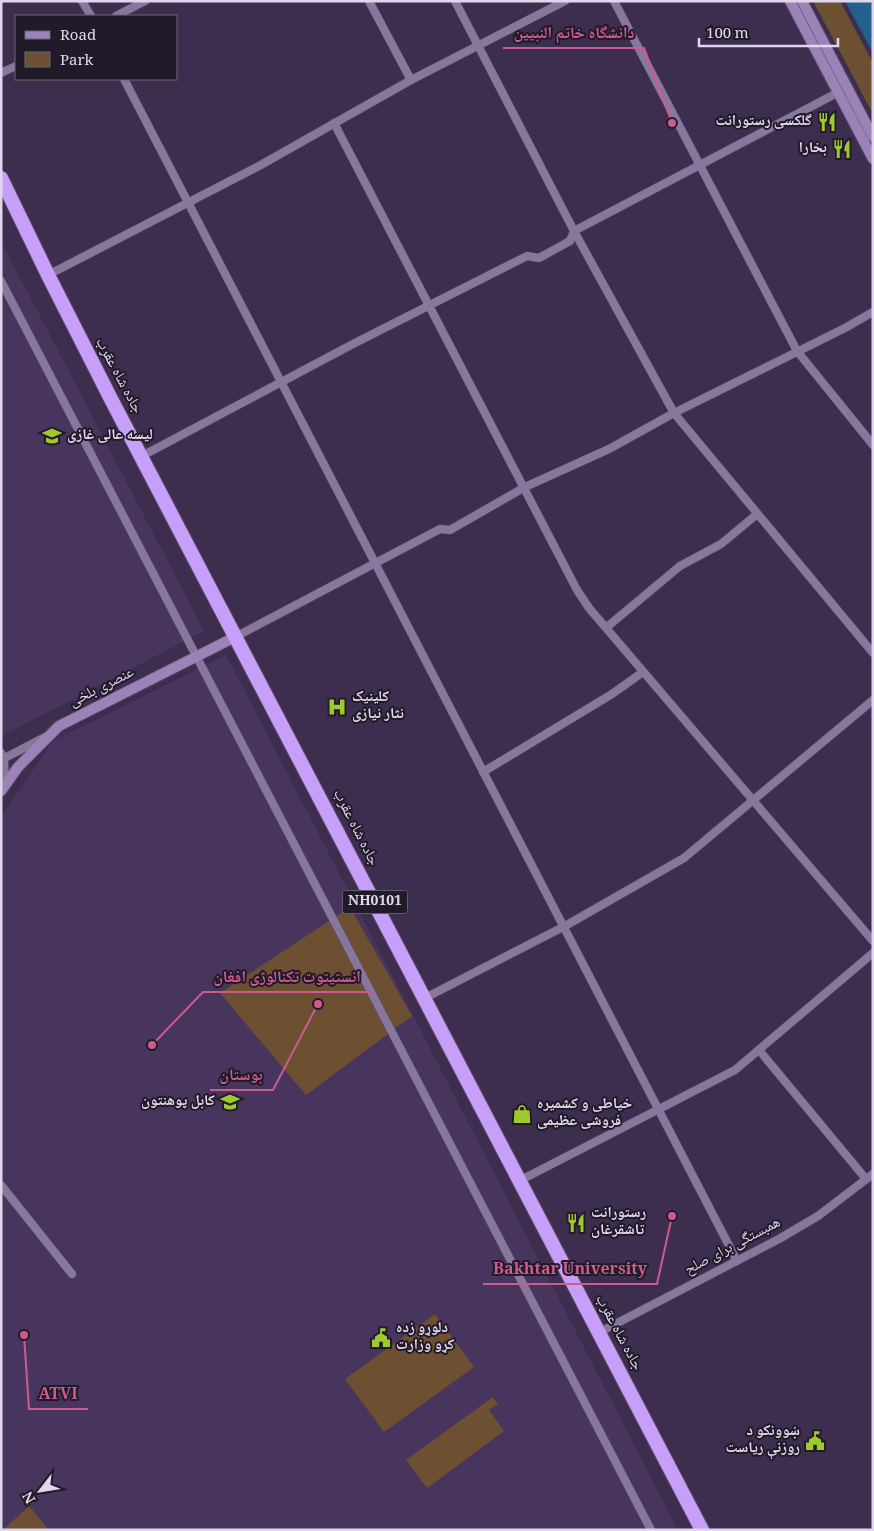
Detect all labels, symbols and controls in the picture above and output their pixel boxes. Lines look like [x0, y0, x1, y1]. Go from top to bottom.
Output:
legend [15, 15, 178, 80]
scale bar [699, 15, 838, 47]
callout: دانشگاه خاتم النبیین [503, 17, 644, 48]
text: دانشگاه خاتم النبیین [514, 21, 634, 48]
text: 100 m [706, 22, 749, 48]
text: Road [60, 24, 96, 50]
text: Park [60, 49, 94, 75]
place label: گلکسی رستورانت [715, 109, 812, 135]
restaurant icon: گلکسی رستورانت [816, 111, 838, 133]
place label: بخارا [799, 136, 827, 162]
restaurant icon: بخارا [831, 138, 853, 160]
street label: جاده شاه عقرب [87, 333, 149, 419]
place label: لیسه عالی غازی [67, 423, 153, 449]
school or university icon: لیسه عالی غازی [41, 425, 63, 447]
street label: عنصری بلخی [65, 660, 140, 716]
place label: کلینیک نثار نیازی [352, 685, 404, 728]
hospital icon: کلینیک نثار نیازی [326, 696, 348, 718]
street label: جاده شاه عقرب [325, 785, 386, 871]
road number: NH0101 [342, 890, 408, 914]
callout: انستیتوت تکنالوژی افغان [203, 961, 371, 992]
text: انستیتوت تکنالوژی افغان [213, 965, 361, 992]
callout: بوستان [210, 1059, 273, 1090]
text: بوستان [219, 1063, 263, 1090]
place label: کابل پوهنتون [141, 1089, 215, 1115]
school or university icon: کابل پوهنتون [219, 1091, 241, 1113]
place label: خیاطی و کشمیره فروشی عظیمی [537, 1092, 633, 1135]
shop icon: خیاطی و کشمیره فروشی عظیمی [511, 1103, 533, 1125]
place label: رستورانت تاشقرغان [591, 1201, 647, 1244]
street label: همبستگی برای صلح [680, 1211, 786, 1283]
restaurant icon: رستورانت تاشقرغان [565, 1212, 587, 1234]
callout: Bakhtar University [483, 1253, 657, 1284]
text: Bakhtar University [493, 1257, 648, 1284]
street label: جاده شاه عقرب [587, 1290, 649, 1376]
place label: دلوړو زده کړو وزارت [396, 1316, 455, 1359]
public building icon: دلوړو زده کړو وزارت [370, 1327, 392, 1349]
callout: ATVI [29, 1378, 88, 1409]
text: ATVI [38, 1382, 78, 1409]
place label: ښوونکو د روزنې رياست [726, 1419, 800, 1462]
public building icon: ښوونکو د روزنې رياست [804, 1430, 826, 1452]
north arrow [15, 1466, 65, 1516]
text: N [17, 1486, 44, 1508]

